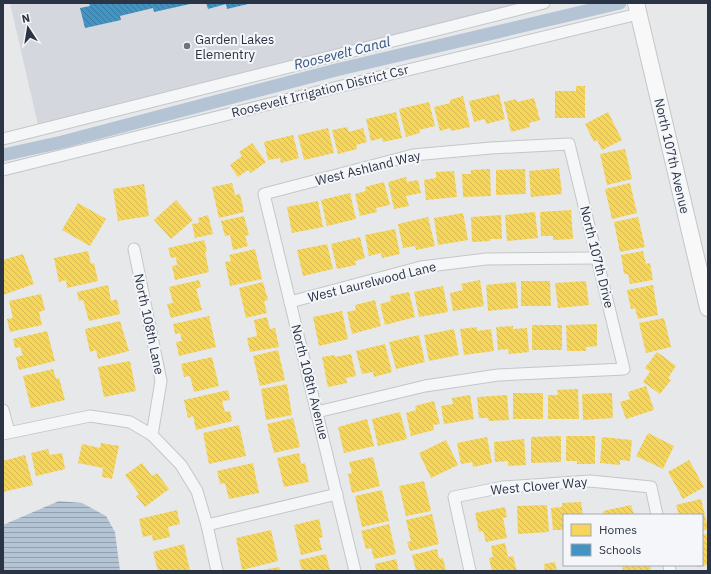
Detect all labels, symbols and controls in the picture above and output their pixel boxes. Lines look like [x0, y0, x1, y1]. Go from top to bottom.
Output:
north arrow [8, 8, 48, 48]
text: N [21, 11, 31, 26]
place label: Garden Lakes Elementry [195, 31, 274, 63]
water label: Roosevelt Canal [292, 32, 392, 74]
marker: Garden Lakes Elementry [182, 41, 192, 51]
street label: Roosevelt Irrigation District Csr [230, 61, 411, 121]
street label: North 107th Avenue [650, 97, 694, 215]
street label: West Ashland Way [314, 147, 423, 189]
street label: North 107th Drive [576, 204, 618, 310]
street label: West Laurelwood Lane [306, 258, 438, 306]
street label: North 108th Lane [130, 272, 168, 376]
street label: North 108th Avenue [287, 323, 333, 441]
street label: West Clover Way [490, 473, 589, 499]
legend [563, 514, 703, 566]
text: Homes [599, 522, 637, 537]
text: Schools [599, 542, 642, 557]

